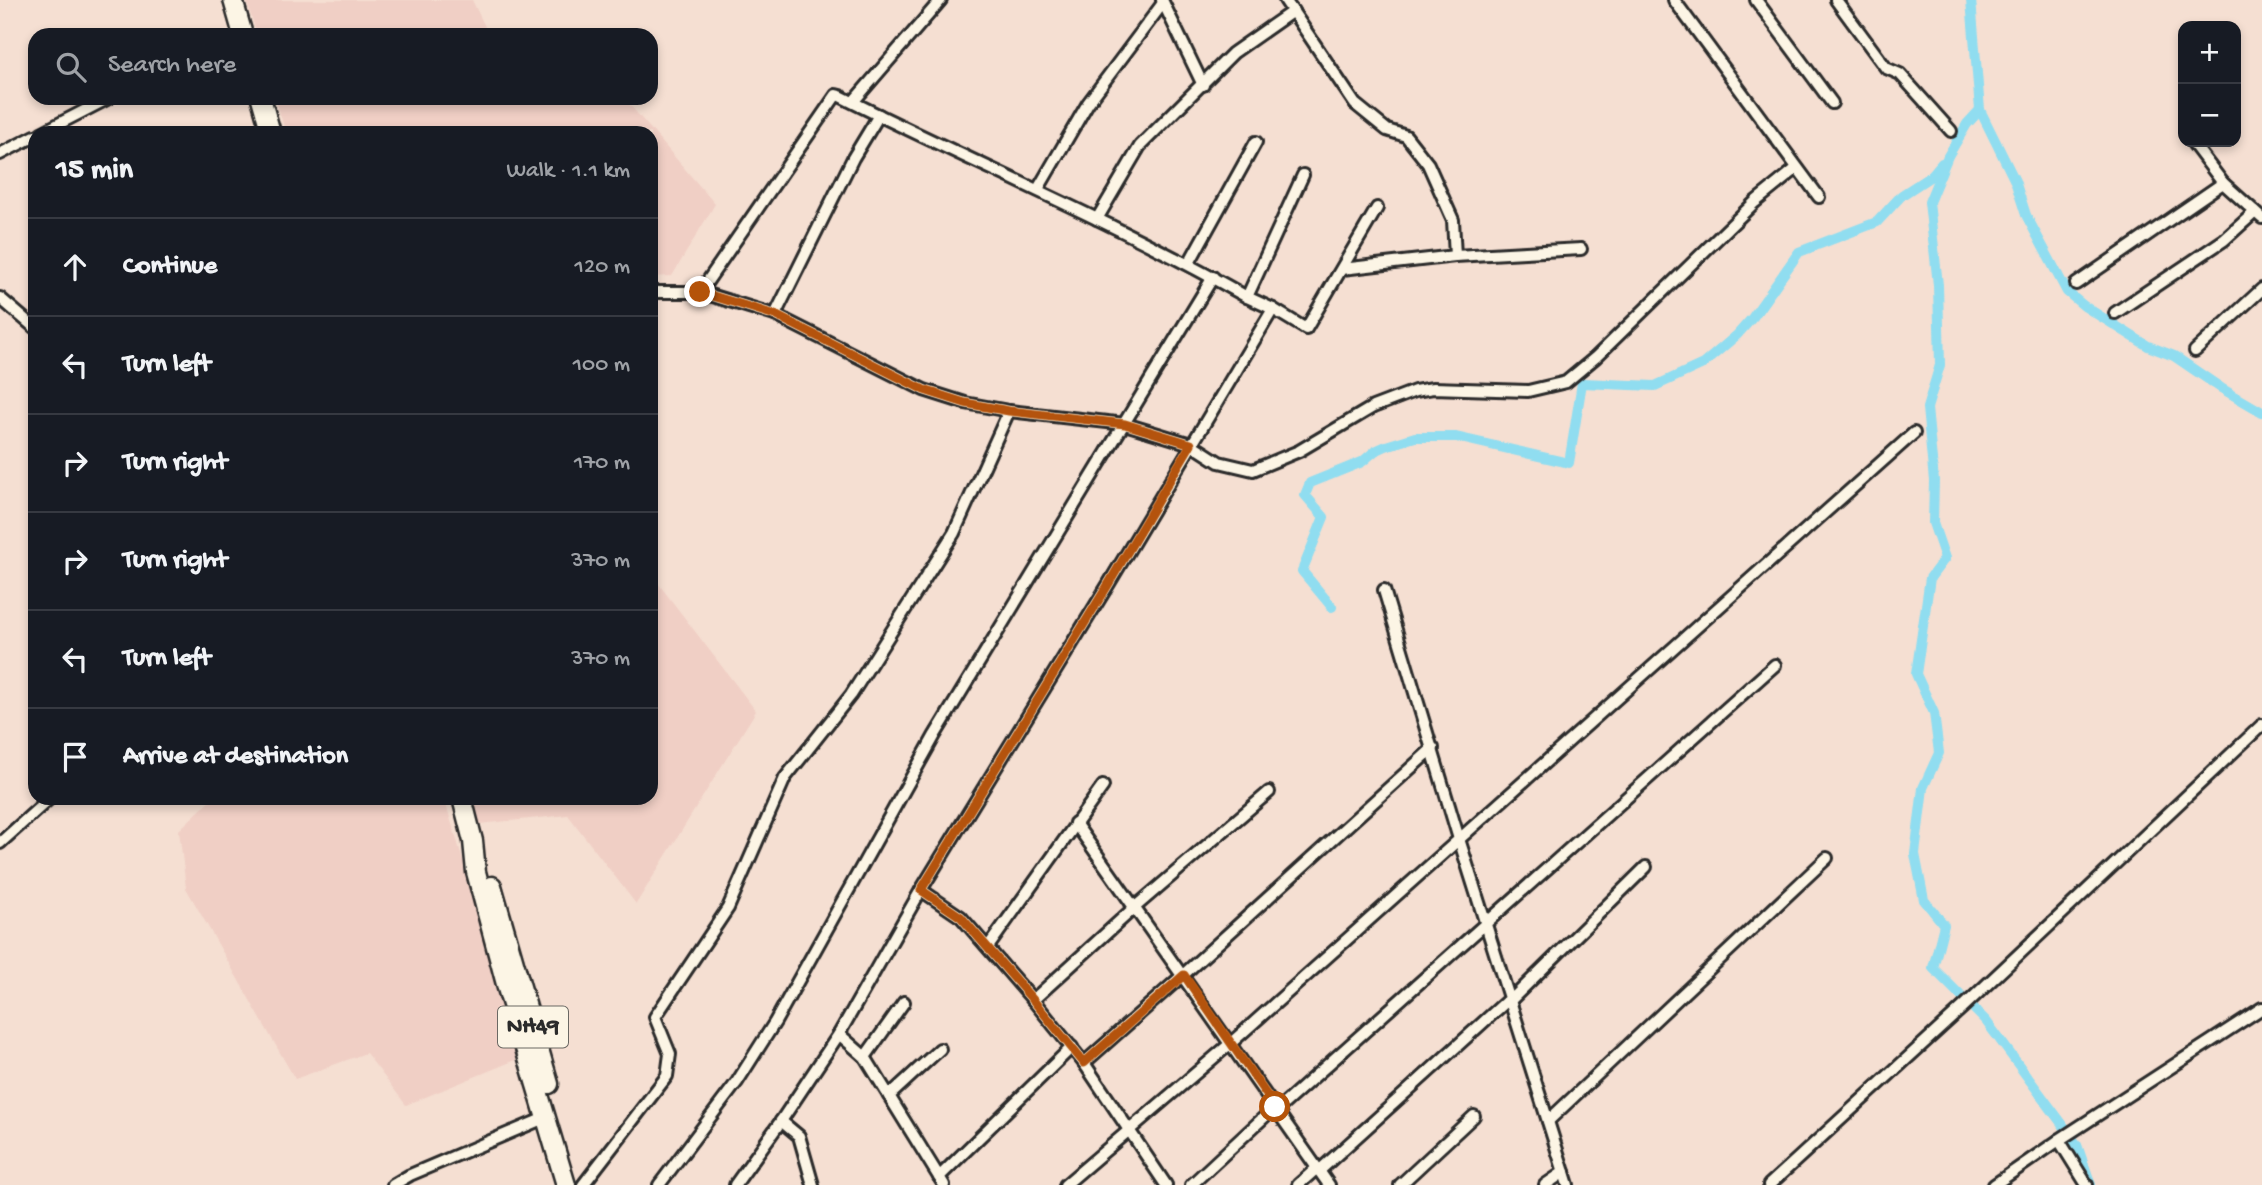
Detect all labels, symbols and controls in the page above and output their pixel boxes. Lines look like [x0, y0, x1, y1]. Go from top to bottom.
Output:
map controls [2178, 21, 2241, 147]
button: + [2178, 21, 2241, 84]
search box [28, 28, 658, 105]
icon: search [52, 48, 90, 86]
text: Search here [108, 51, 236, 82]
button: − [2178, 84, 2241, 147]
text: 15 min [56, 154, 133, 189]
text: Walk · 1.1 km [506, 158, 630, 185]
icon: ahead [56, 248, 94, 286]
text: Continue [123, 252, 217, 283]
text: 120 m [575, 254, 630, 281]
route end [684, 276, 715, 307]
icon: left [56, 346, 94, 384]
text: Turn left [123, 350, 211, 381]
text: 100 m [573, 352, 630, 379]
icon: right [56, 444, 94, 482]
text: Turn right [123, 448, 227, 479]
text: 170 m [574, 450, 630, 477]
icon: right [56, 542, 94, 580]
text: Turn right [123, 546, 227, 577]
text: 370 m [571, 548, 630, 575]
icon: left [56, 640, 94, 678]
text: Turn left [123, 644, 211, 675]
text: 370 m [571, 646, 630, 673]
icon: arrive [56, 738, 94, 776]
text: Arrive at destination [123, 742, 348, 773]
road number: NH49 [498, 1007, 568, 1048]
route start [1259, 1091, 1290, 1122]

